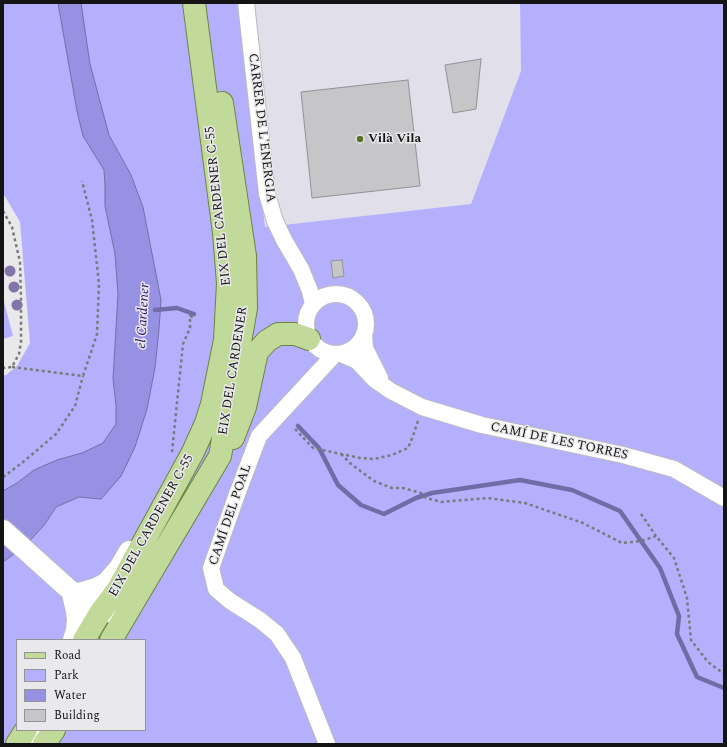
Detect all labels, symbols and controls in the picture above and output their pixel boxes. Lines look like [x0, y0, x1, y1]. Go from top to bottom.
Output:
street label: CARRER DE L'ENERGIA [244, 52, 278, 204]
street label: EIX DEL CARDENER C-55 [203, 125, 235, 287]
place label: Vilà Vila [368, 131, 421, 147]
marker: Vilà Vila [355, 134, 365, 144]
water label: el Cardener [134, 283, 154, 349]
street label: EIX DEL CARDENER [216, 306, 252, 436]
street label: CAMÍ DE LES TORRES [489, 420, 629, 464]
street label: EIX DEL CARDENER C-55 [106, 452, 198, 600]
street label: CAMÍ DEL POAL [206, 462, 256, 568]
legend [16, 639, 146, 731]
text: Road [54, 646, 81, 665]
text: Park [54, 666, 79, 685]
text: Water [54, 686, 86, 705]
text: Building [54, 706, 100, 725]

